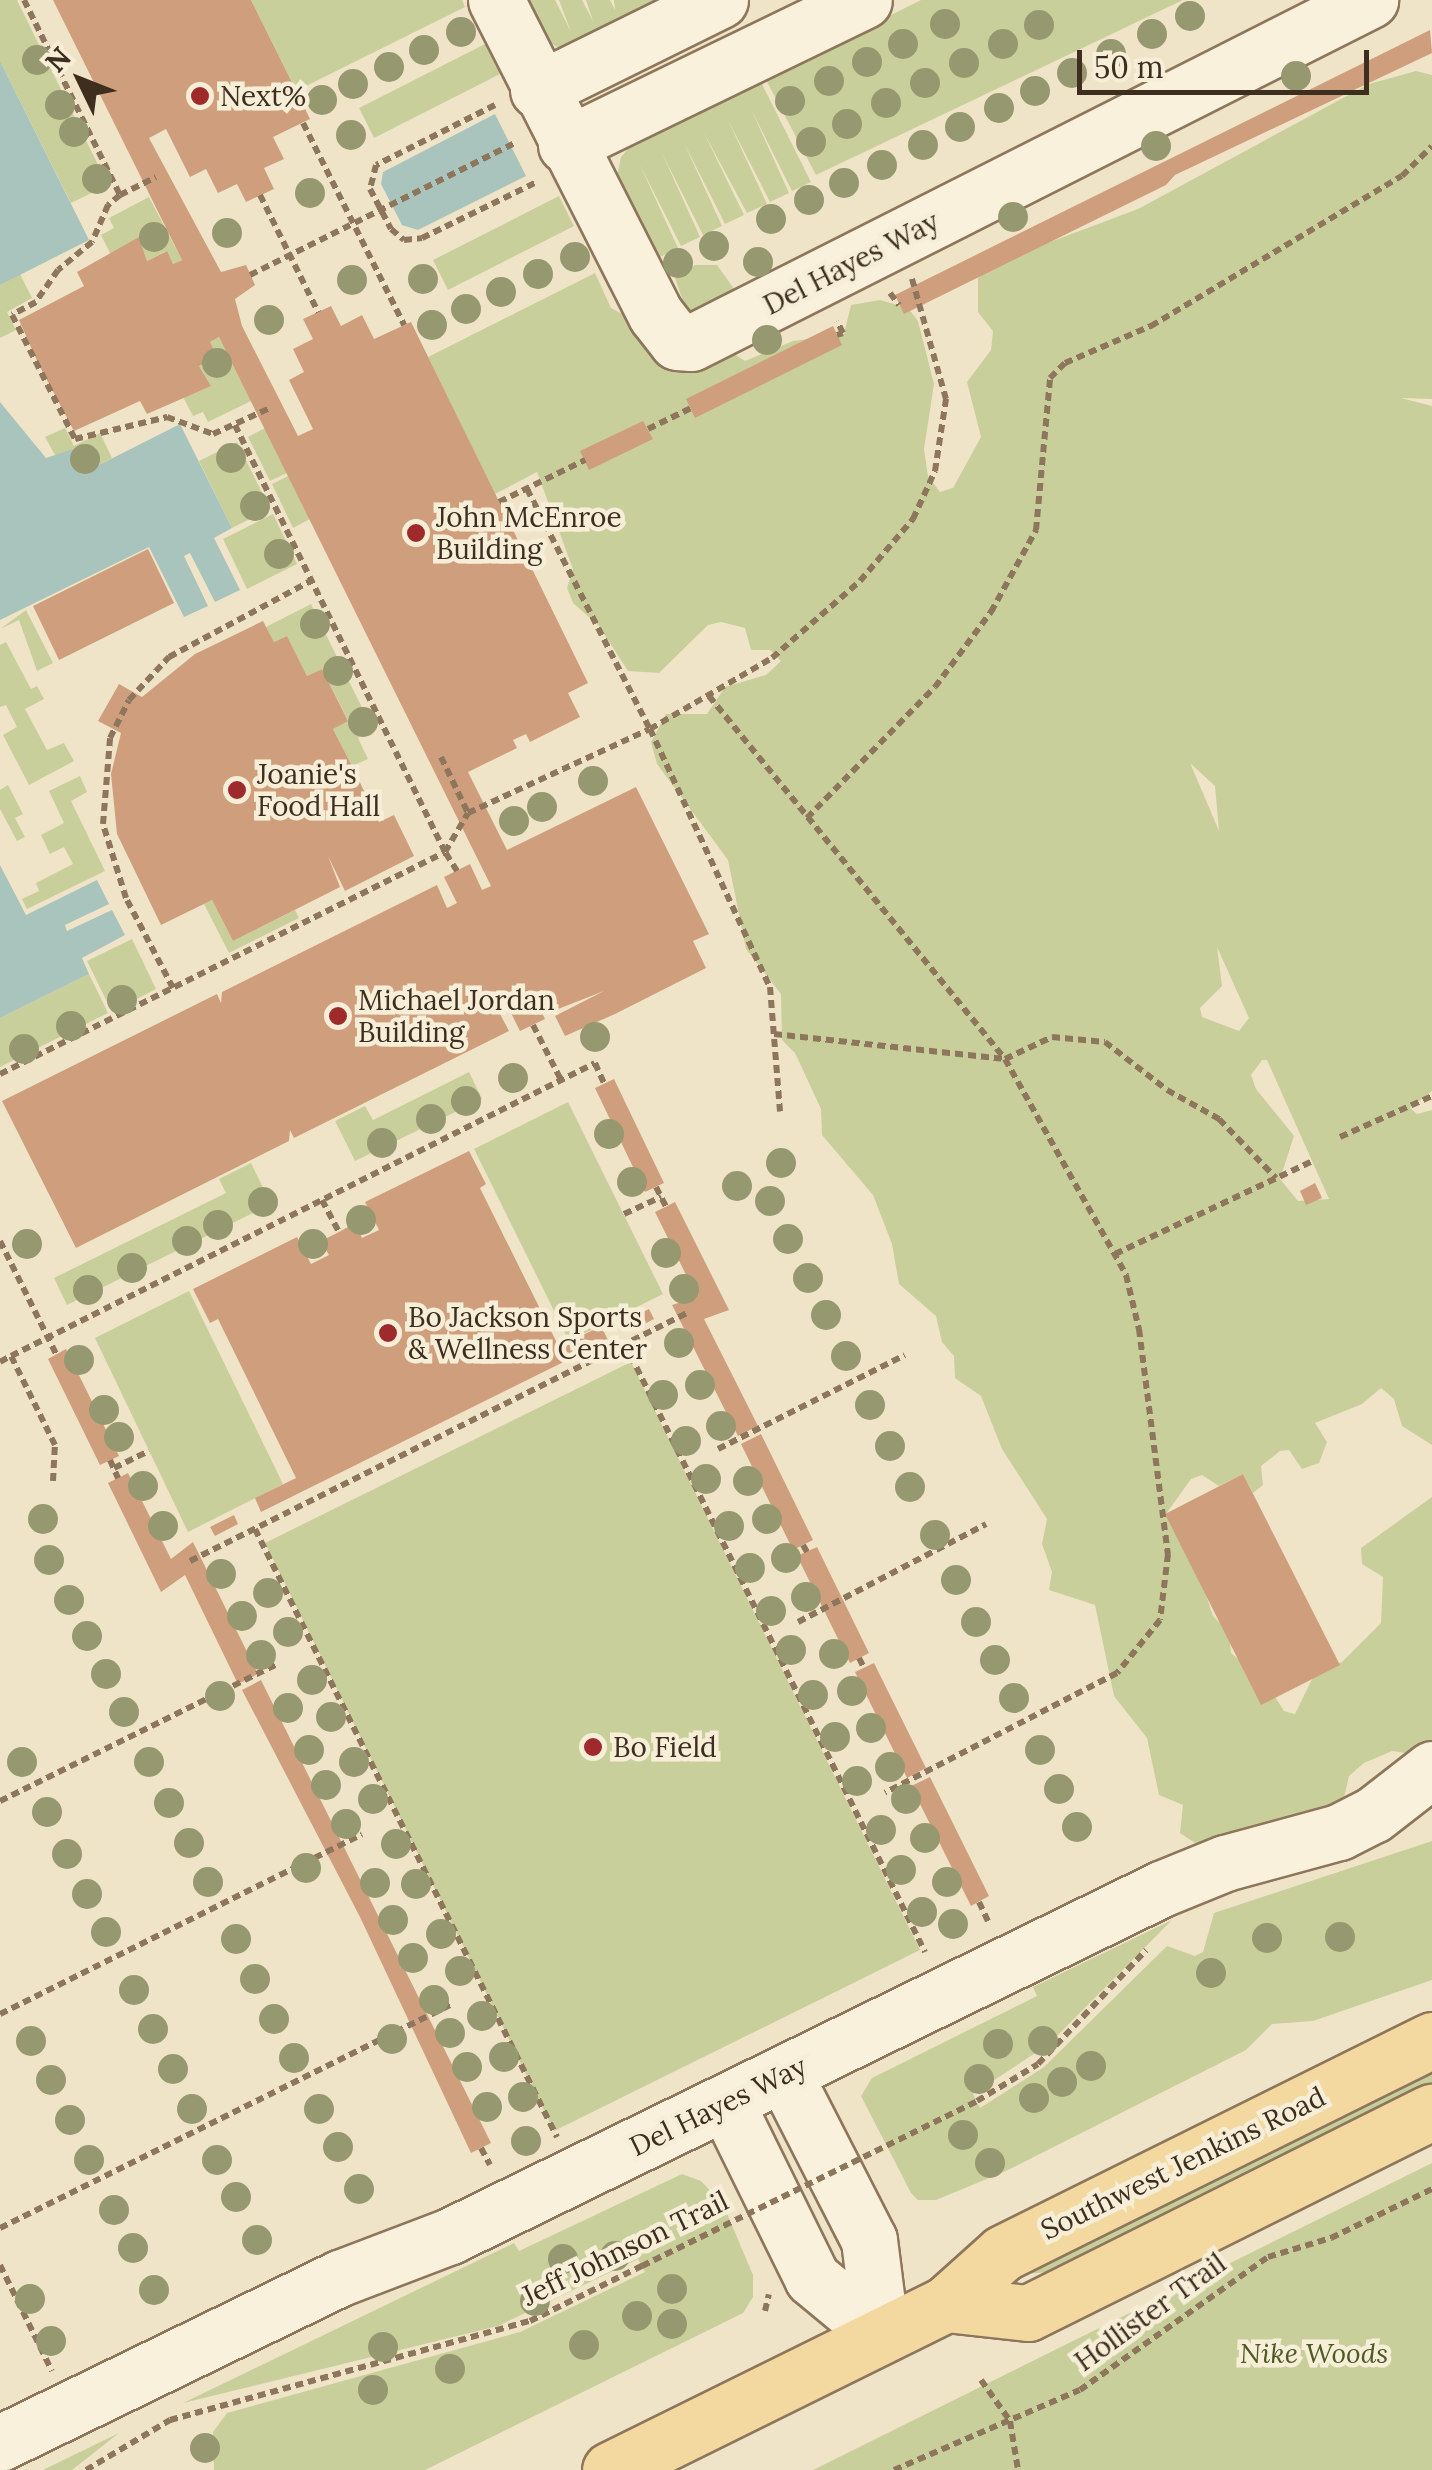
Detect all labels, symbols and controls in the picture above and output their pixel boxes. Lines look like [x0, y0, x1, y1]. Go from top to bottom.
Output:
north arrow [30, 30, 130, 130]
scale bar [1082, 30, 1374, 92]
text: N [38, 39, 79, 80]
text: 50 m [1094, 48, 1164, 86]
place label: Next% [220, 79, 306, 113]
marker: Next% [189, 85, 211, 107]
street label: Del Hayes Way [758, 204, 944, 322]
place label: John McEnroe Building [436, 500, 622, 566]
marker: John McEnroe Building [405, 522, 427, 544]
place label: Joanie's Food Hall [257, 757, 380, 823]
marker: Joanie's Food Hall [226, 779, 248, 801]
place label: Michael Jordan Building [358, 983, 555, 1049]
marker: Michael Jordan Building [327, 1005, 349, 1027]
place label: Bo Jackson Sports & Wellness Center [408, 1300, 647, 1366]
marker: Bo Jackson Sports & Wellness Center [377, 1322, 399, 1344]
place label: Bo Field [613, 1730, 717, 1764]
marker: Bo Field [582, 1736, 604, 1758]
street label: Del Hayes Way [624, 2049, 812, 2163]
street label: Southwest Jenkins Road [1035, 2079, 1331, 2247]
street label: Jeff Johnson Trail [516, 2184, 734, 2312]
street label: Hollister Trail [1068, 2246, 1232, 2378]
park label: Nike Woods [1240, 2336, 1388, 2370]

